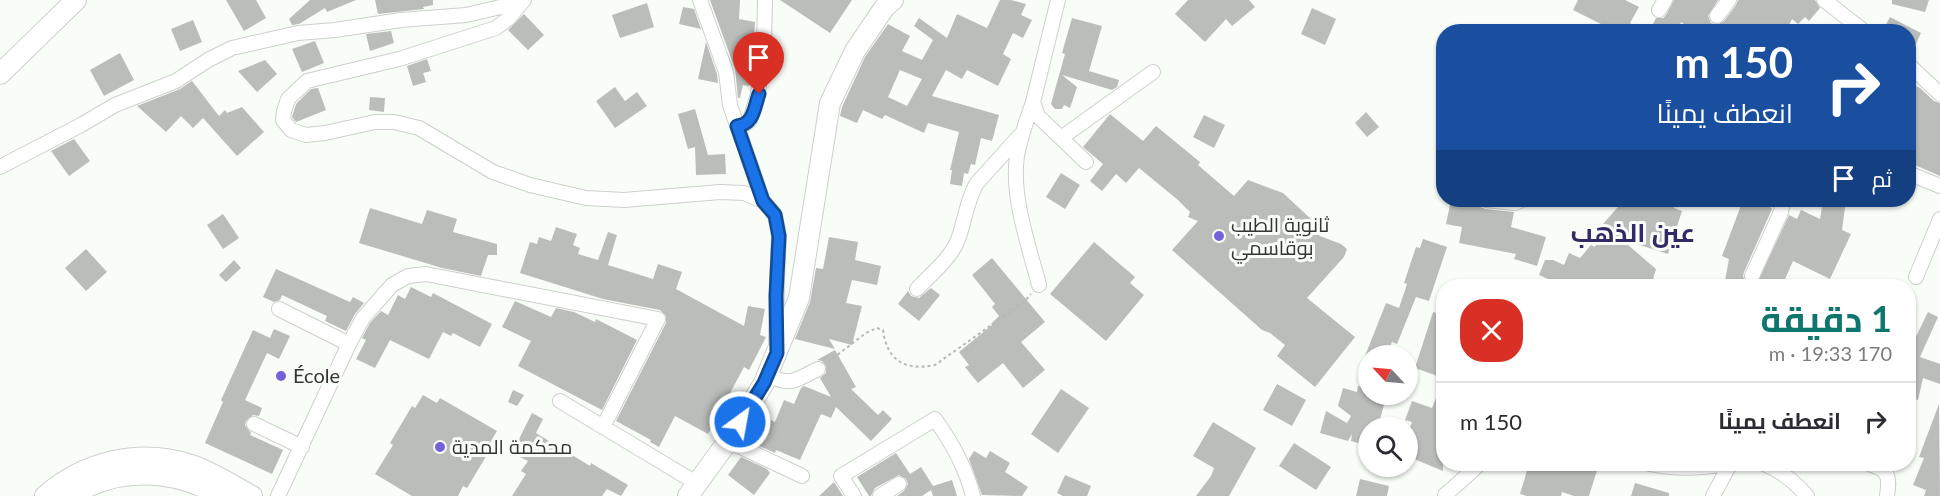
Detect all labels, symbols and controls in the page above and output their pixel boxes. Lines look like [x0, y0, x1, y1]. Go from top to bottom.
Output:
pin [733, 32, 784, 94]
text: 150 m [1675, 37, 1793, 87]
icon: arrive [742, 41, 775, 74]
icon: right [1814, 48, 1892, 126]
text: انعطف يمينًا [1656, 96, 1793, 129]
icon: arrive [1827, 162, 1860, 195]
text: ثم [1872, 165, 1892, 192]
place label: ثانوية الطيب بوقاسمي [1231, 212, 1330, 264]
district label: عين الذهب [1571, 216, 1695, 249]
marker: ثانوية الطيب بوقاسمي [1212, 229, 1226, 243]
text: 1 دقيقة [1761, 296, 1892, 340]
button: close [1460, 299, 1523, 362]
text: 170 m · 19:33 [1769, 341, 1892, 365]
north arrow [1358, 345, 1418, 405]
map controls [1358, 345, 1418, 477]
place label: École [293, 363, 340, 387]
marker: École [274, 369, 288, 383]
position arrow [708, 390, 772, 454]
icon: right [1859, 405, 1892, 438]
text: انعطف يمينًا [1718, 407, 1841, 434]
text: 150 m [1460, 408, 1522, 435]
button: search [1358, 417, 1418, 477]
place label: محكمة المدية [452, 434, 572, 458]
marker: محكمة المدية [433, 440, 447, 454]

